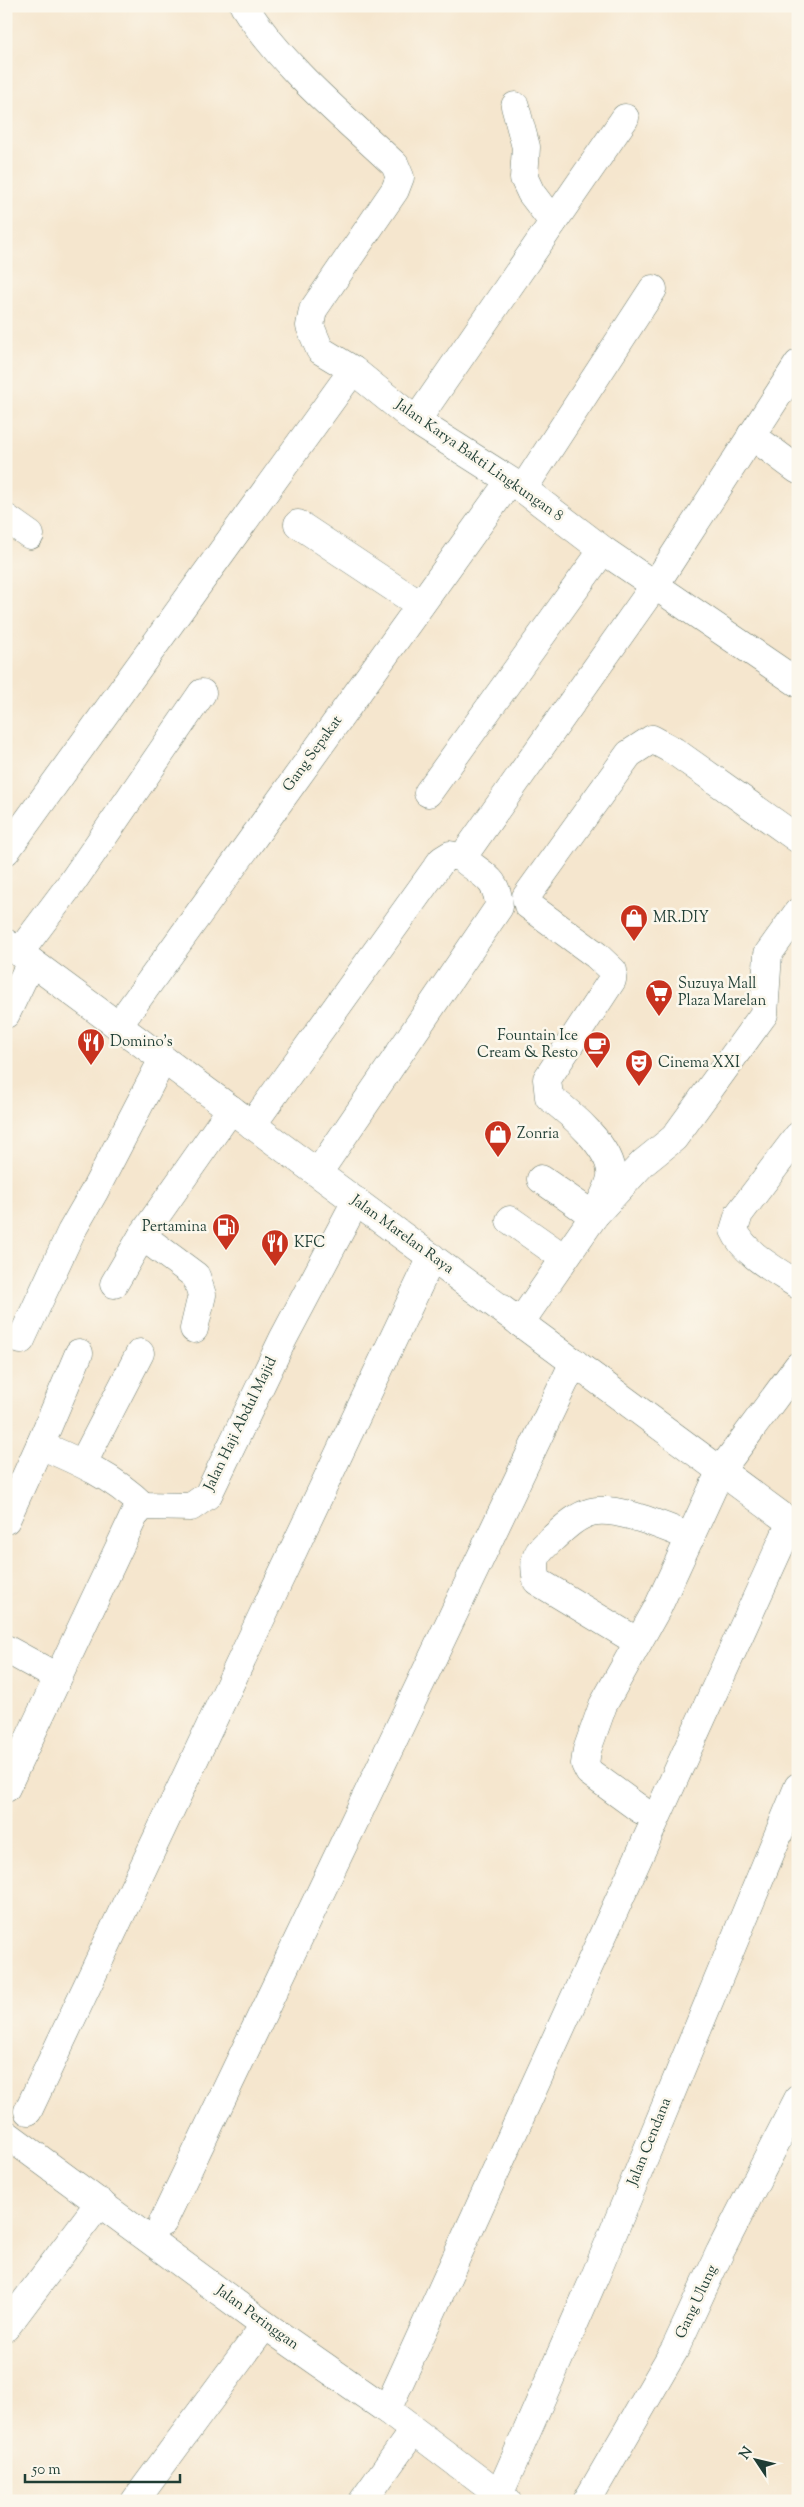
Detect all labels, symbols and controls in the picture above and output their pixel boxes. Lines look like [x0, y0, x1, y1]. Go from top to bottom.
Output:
street label: Jalan Karya Bakti Lingkungan 8 [390, 394, 567, 527]
street label: Gang Sepakat [278, 712, 348, 796]
shop icon: MR.DIY [619, 903, 649, 942]
place label: MR.DIY [653, 908, 709, 929]
place label: Suzuya Mall Plaza Marelan [678, 974, 766, 1012]
supermarket icon: Suzuya Mall Plaza Marelan [644, 978, 674, 1017]
place label: Fountain Ice Cream & Resto [477, 1026, 578, 1064]
restaurant icon: Domino's [76, 1027, 106, 1066]
cafe icon: Fountain Ice Cream & Resto [582, 1030, 612, 1069]
place label: Domino's [110, 1032, 173, 1053]
theatre icon: Cinema XXI [624, 1048, 654, 1087]
place label: Cinema XXI [658, 1053, 740, 1074]
shop icon: Zonria [483, 1119, 513, 1158]
place label: Zonria [517, 1124, 559, 1145]
street label: Jalan Marelan Raya [345, 1190, 458, 1280]
fuel station icon: Pertamina [211, 1212, 241, 1251]
place label: Pertamina [142, 1217, 207, 1238]
restaurant icon: KFC [260, 1228, 290, 1267]
place label: KFC [294, 1233, 325, 1254]
street label: Jalan Haji Abdul Majid [199, 1353, 283, 1495]
street label: Jalan Cendana [622, 2095, 677, 2190]
street label: Gang Ulung [671, 2262, 723, 2342]
street label: Jalan Peringgan [210, 2280, 303, 2355]
north arrow [732, 2434, 782, 2484]
text: N [736, 2443, 758, 2464]
scale bar [25, 2452, 180, 2484]
text: 50 m [31, 2460, 61, 2481]

